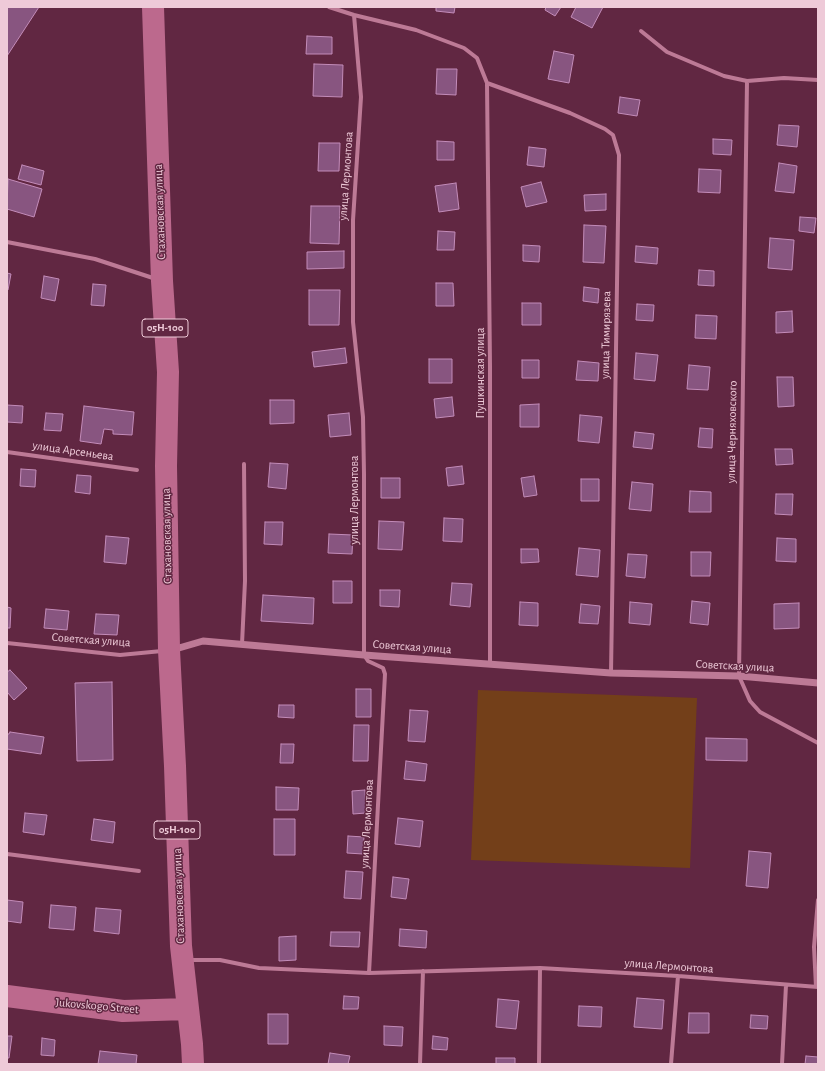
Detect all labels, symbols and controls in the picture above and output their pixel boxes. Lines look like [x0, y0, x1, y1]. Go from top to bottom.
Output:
street label: улица Лермонтова [336, 131, 356, 221]
street label: Стахановская улица [151, 164, 169, 260]
street label: улица Тимирязева [598, 291, 614, 379]
road number: 05Н-100 [142, 319, 188, 337]
street label: Пушкинская улица [473, 328, 487, 418]
street label: улица Черняховского [724, 381, 740, 483]
street label: улица Арсеньева [32, 438, 114, 464]
street label: улица Лермонтова [347, 455, 361, 545]
street label: Стахановская улица [159, 488, 175, 584]
street label: Советская улица [51, 630, 131, 650]
street label: Советская улица [372, 637, 452, 657]
street label: Советская улица [695, 657, 775, 675]
street label: улица Лермонтова [357, 779, 377, 869]
road number: 05Н-100 [154, 821, 200, 839]
street label: Стахановская улица [170, 848, 188, 944]
street label: улица Лермонтова [624, 956, 714, 976]
street label: Jukovskogo Street [55, 995, 139, 1017]

